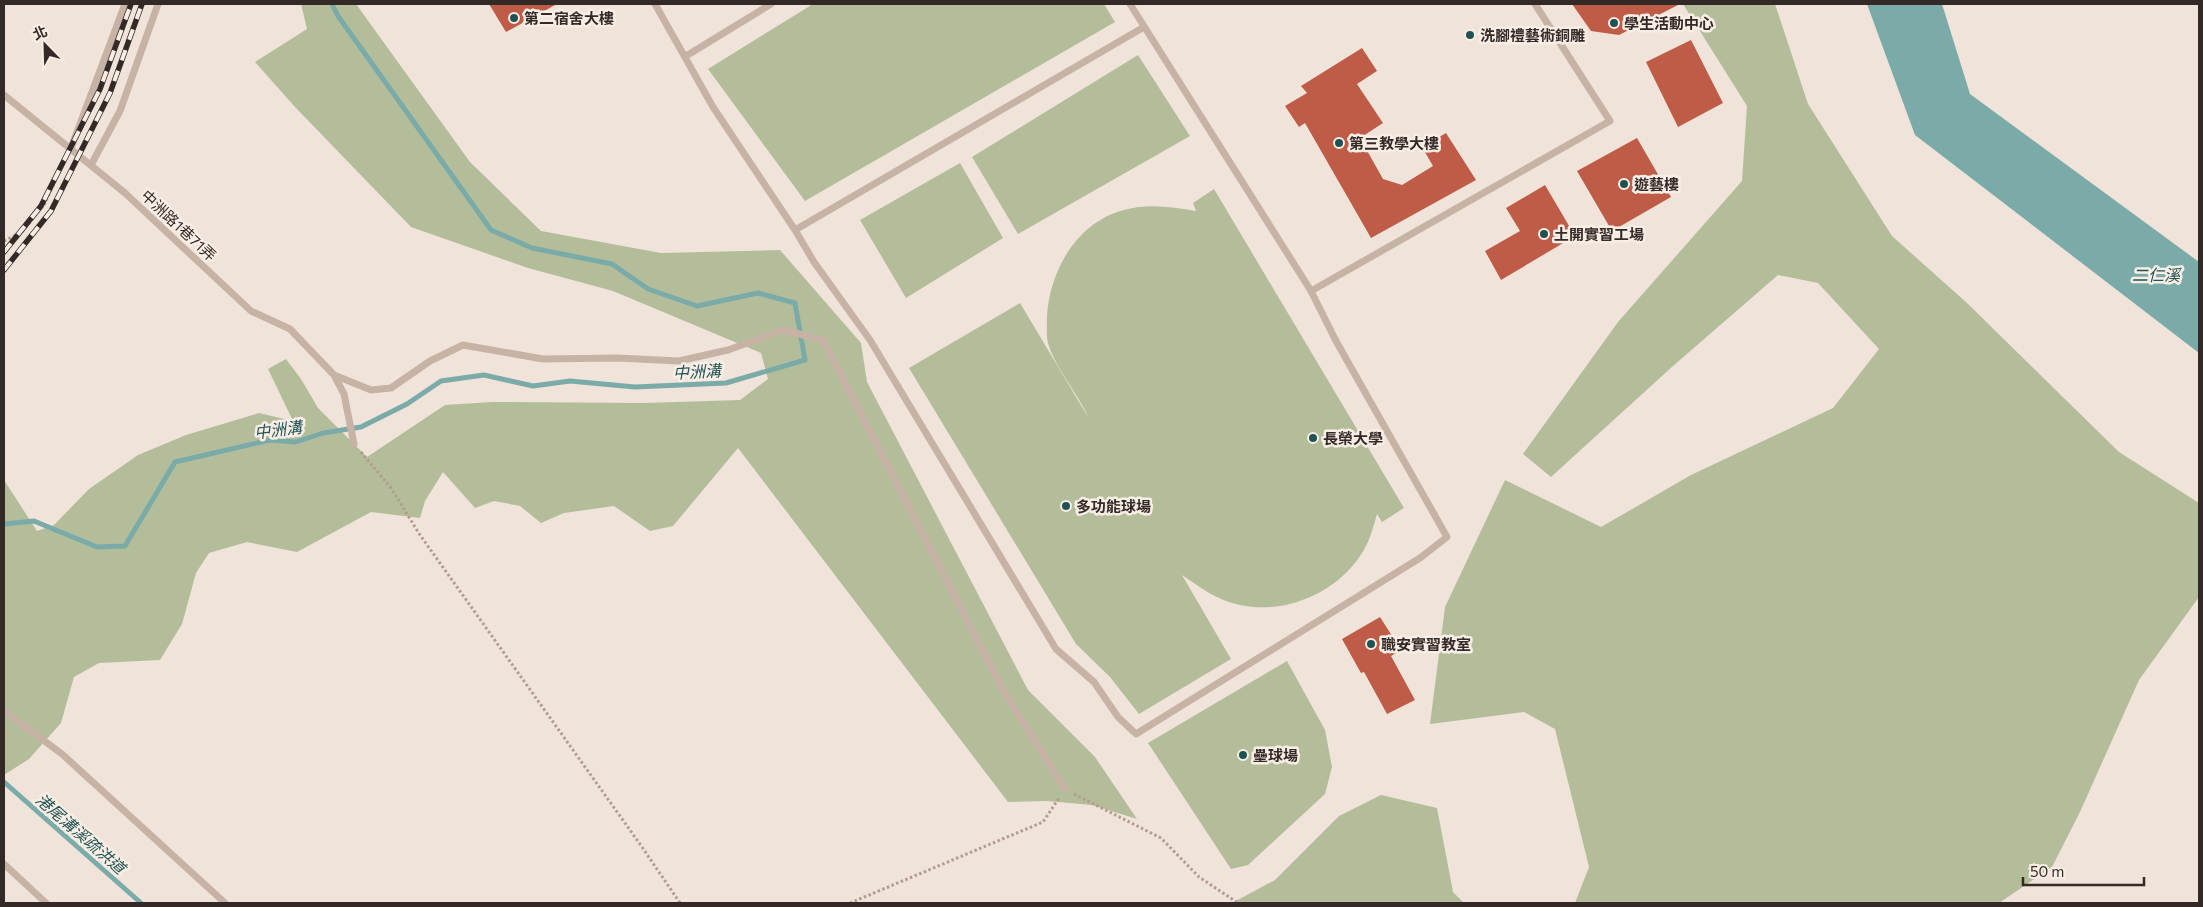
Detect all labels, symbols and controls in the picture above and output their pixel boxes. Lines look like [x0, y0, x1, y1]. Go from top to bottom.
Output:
place label: 第二宿舍大樓 [524, 9, 614, 27]
marker: 第二宿舍大樓 [508, 12, 520, 24]
place label: 學生活動中心 [1624, 14, 1714, 32]
marker: 學生活動中心 [1608, 17, 1620, 29]
north arrow [20, 20, 70, 70]
text: 北 [30, 22, 49, 43]
place label: 洗腳禮藝術銅雕 [1480, 26, 1585, 44]
marker: 洗腳禮藝術銅雕 [1464, 29, 1476, 41]
place label: 第三教學大樓 [1349, 134, 1439, 152]
marker: 第三教學大樓 [1333, 137, 1345, 149]
place label: 遊藝樓 [1634, 175, 1679, 193]
marker: 遊藝樓 [1618, 178, 1630, 190]
street label: 中洲路1巷71弄 [138, 186, 220, 264]
place label: 土開實習工場 [1554, 225, 1644, 243]
marker: 土開實習工場 [1538, 228, 1550, 240]
water label: 二仁溪 [2132, 265, 2182, 284]
water label: 中洲溝 [673, 360, 723, 382]
water label: 中洲溝 [253, 416, 305, 441]
place label: 長榮大學 [1323, 429, 1383, 447]
marker: 長榮大學 [1307, 432, 1319, 444]
place label: 多功能球場 [1076, 497, 1151, 515]
marker: 多功能球場 [1060, 500, 1072, 512]
place label: 職安實習教室 [1381, 635, 1471, 653]
marker: 職安實習教室 [1365, 638, 1377, 650]
place label: 壘球場 [1253, 746, 1298, 764]
marker: 壘球場 [1237, 749, 1249, 761]
water label: 港尾溝溪疏洪道 [32, 789, 131, 878]
scale bar [2023, 854, 2144, 886]
text: 50 m [2030, 862, 2064, 880]

